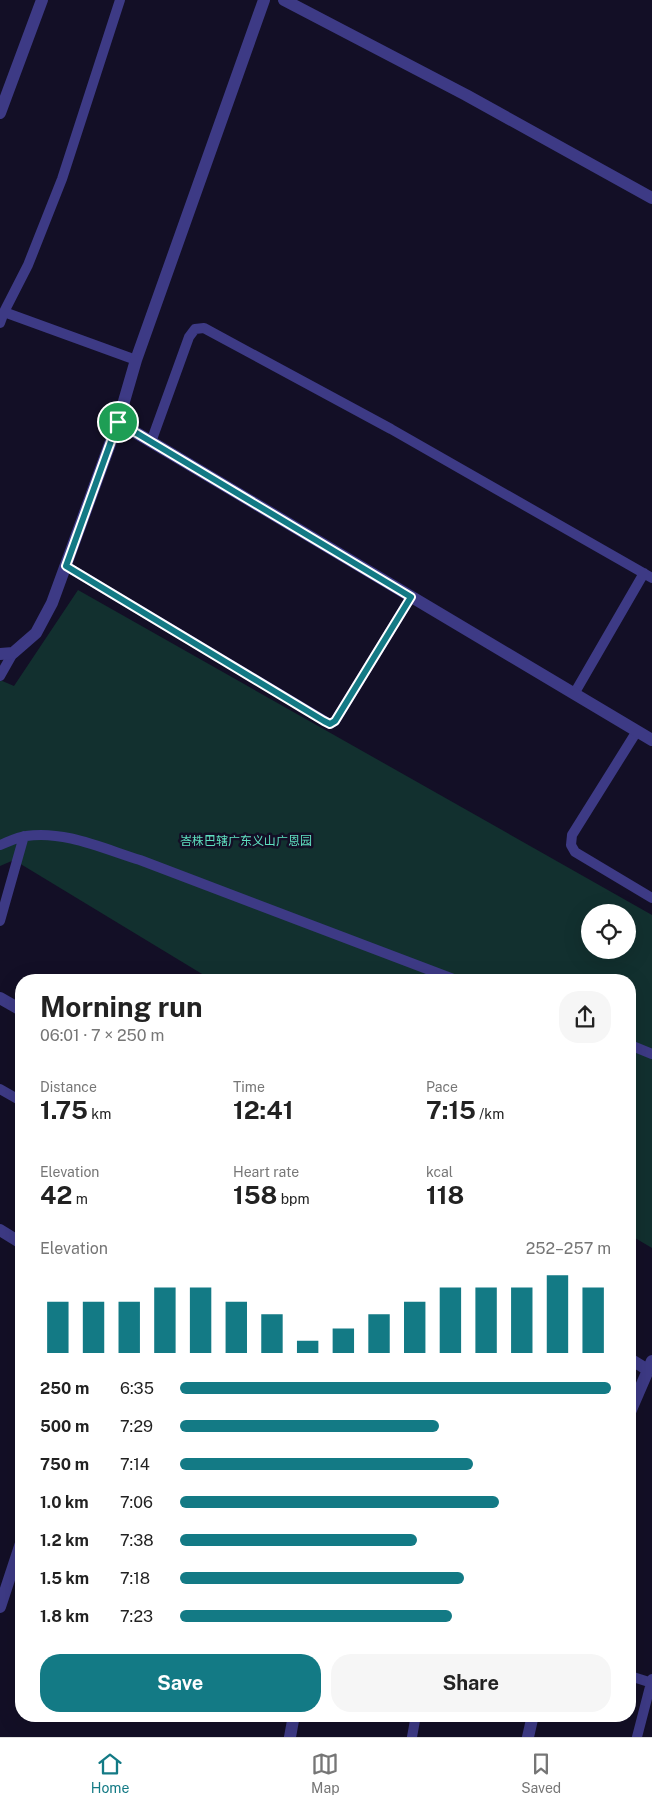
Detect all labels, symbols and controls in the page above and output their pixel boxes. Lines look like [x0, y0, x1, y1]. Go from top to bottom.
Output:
pin [97, 401, 139, 443]
icon: arrive [104, 408, 132, 436]
park label: 峇株巴辖广东义山广恩园 [180, 834, 312, 848]
map controls [581, 904, 636, 959]
button: locate [581, 904, 636, 959]
text: Morning run [40, 990, 203, 1023]
button: share [559, 991, 611, 1043]
text: 06:01 · 7 × 250 m [40, 1026, 164, 1045]
text: Distance [40, 1079, 97, 1095]
text: Time [233, 1079, 265, 1095]
text: Pace [426, 1079, 458, 1095]
text: 1.75 [40, 1095, 88, 1125]
text: 12:41 [233, 1095, 293, 1125]
text: 7:15 [426, 1095, 476, 1125]
text: km [88, 1106, 111, 1122]
text: /km [476, 1106, 504, 1122]
text: Elevation [40, 1164, 99, 1180]
text: Heart rate [233, 1164, 299, 1180]
text: kcal [426, 1164, 453, 1180]
text: 42 [40, 1180, 72, 1210]
text: 158 [233, 1180, 277, 1210]
text: 118 [426, 1180, 464, 1210]
text: m [72, 1191, 88, 1207]
text: bpm [277, 1191, 310, 1207]
text: Elevation [40, 1239, 108, 1258]
text: 252–257 m [526, 1239, 611, 1258]
text: 250 m [40, 1379, 89, 1398]
text: 6:35 [120, 1379, 154, 1398]
text: 500 m [40, 1417, 89, 1436]
text: 7:29 [120, 1417, 153, 1436]
text: 750 m [40, 1455, 89, 1474]
text: 7:14 [120, 1455, 150, 1474]
text: 1.0 km [40, 1493, 89, 1512]
text: 7:06 [120, 1493, 153, 1512]
text: 1.2 km [40, 1531, 89, 1550]
text: 7:38 [120, 1531, 154, 1550]
text: 1.5 km [40, 1569, 89, 1588]
text: 7:18 [120, 1569, 150, 1588]
text: 1.8 km [40, 1607, 89, 1626]
text: 7:23 [120, 1607, 153, 1626]
button: Save [40, 1654, 321, 1712]
button: Share [331, 1654, 611, 1712]
tab: Home [91, 1750, 129, 1796]
tab: Map [311, 1750, 339, 1796]
tab: Saved [521, 1750, 561, 1796]

